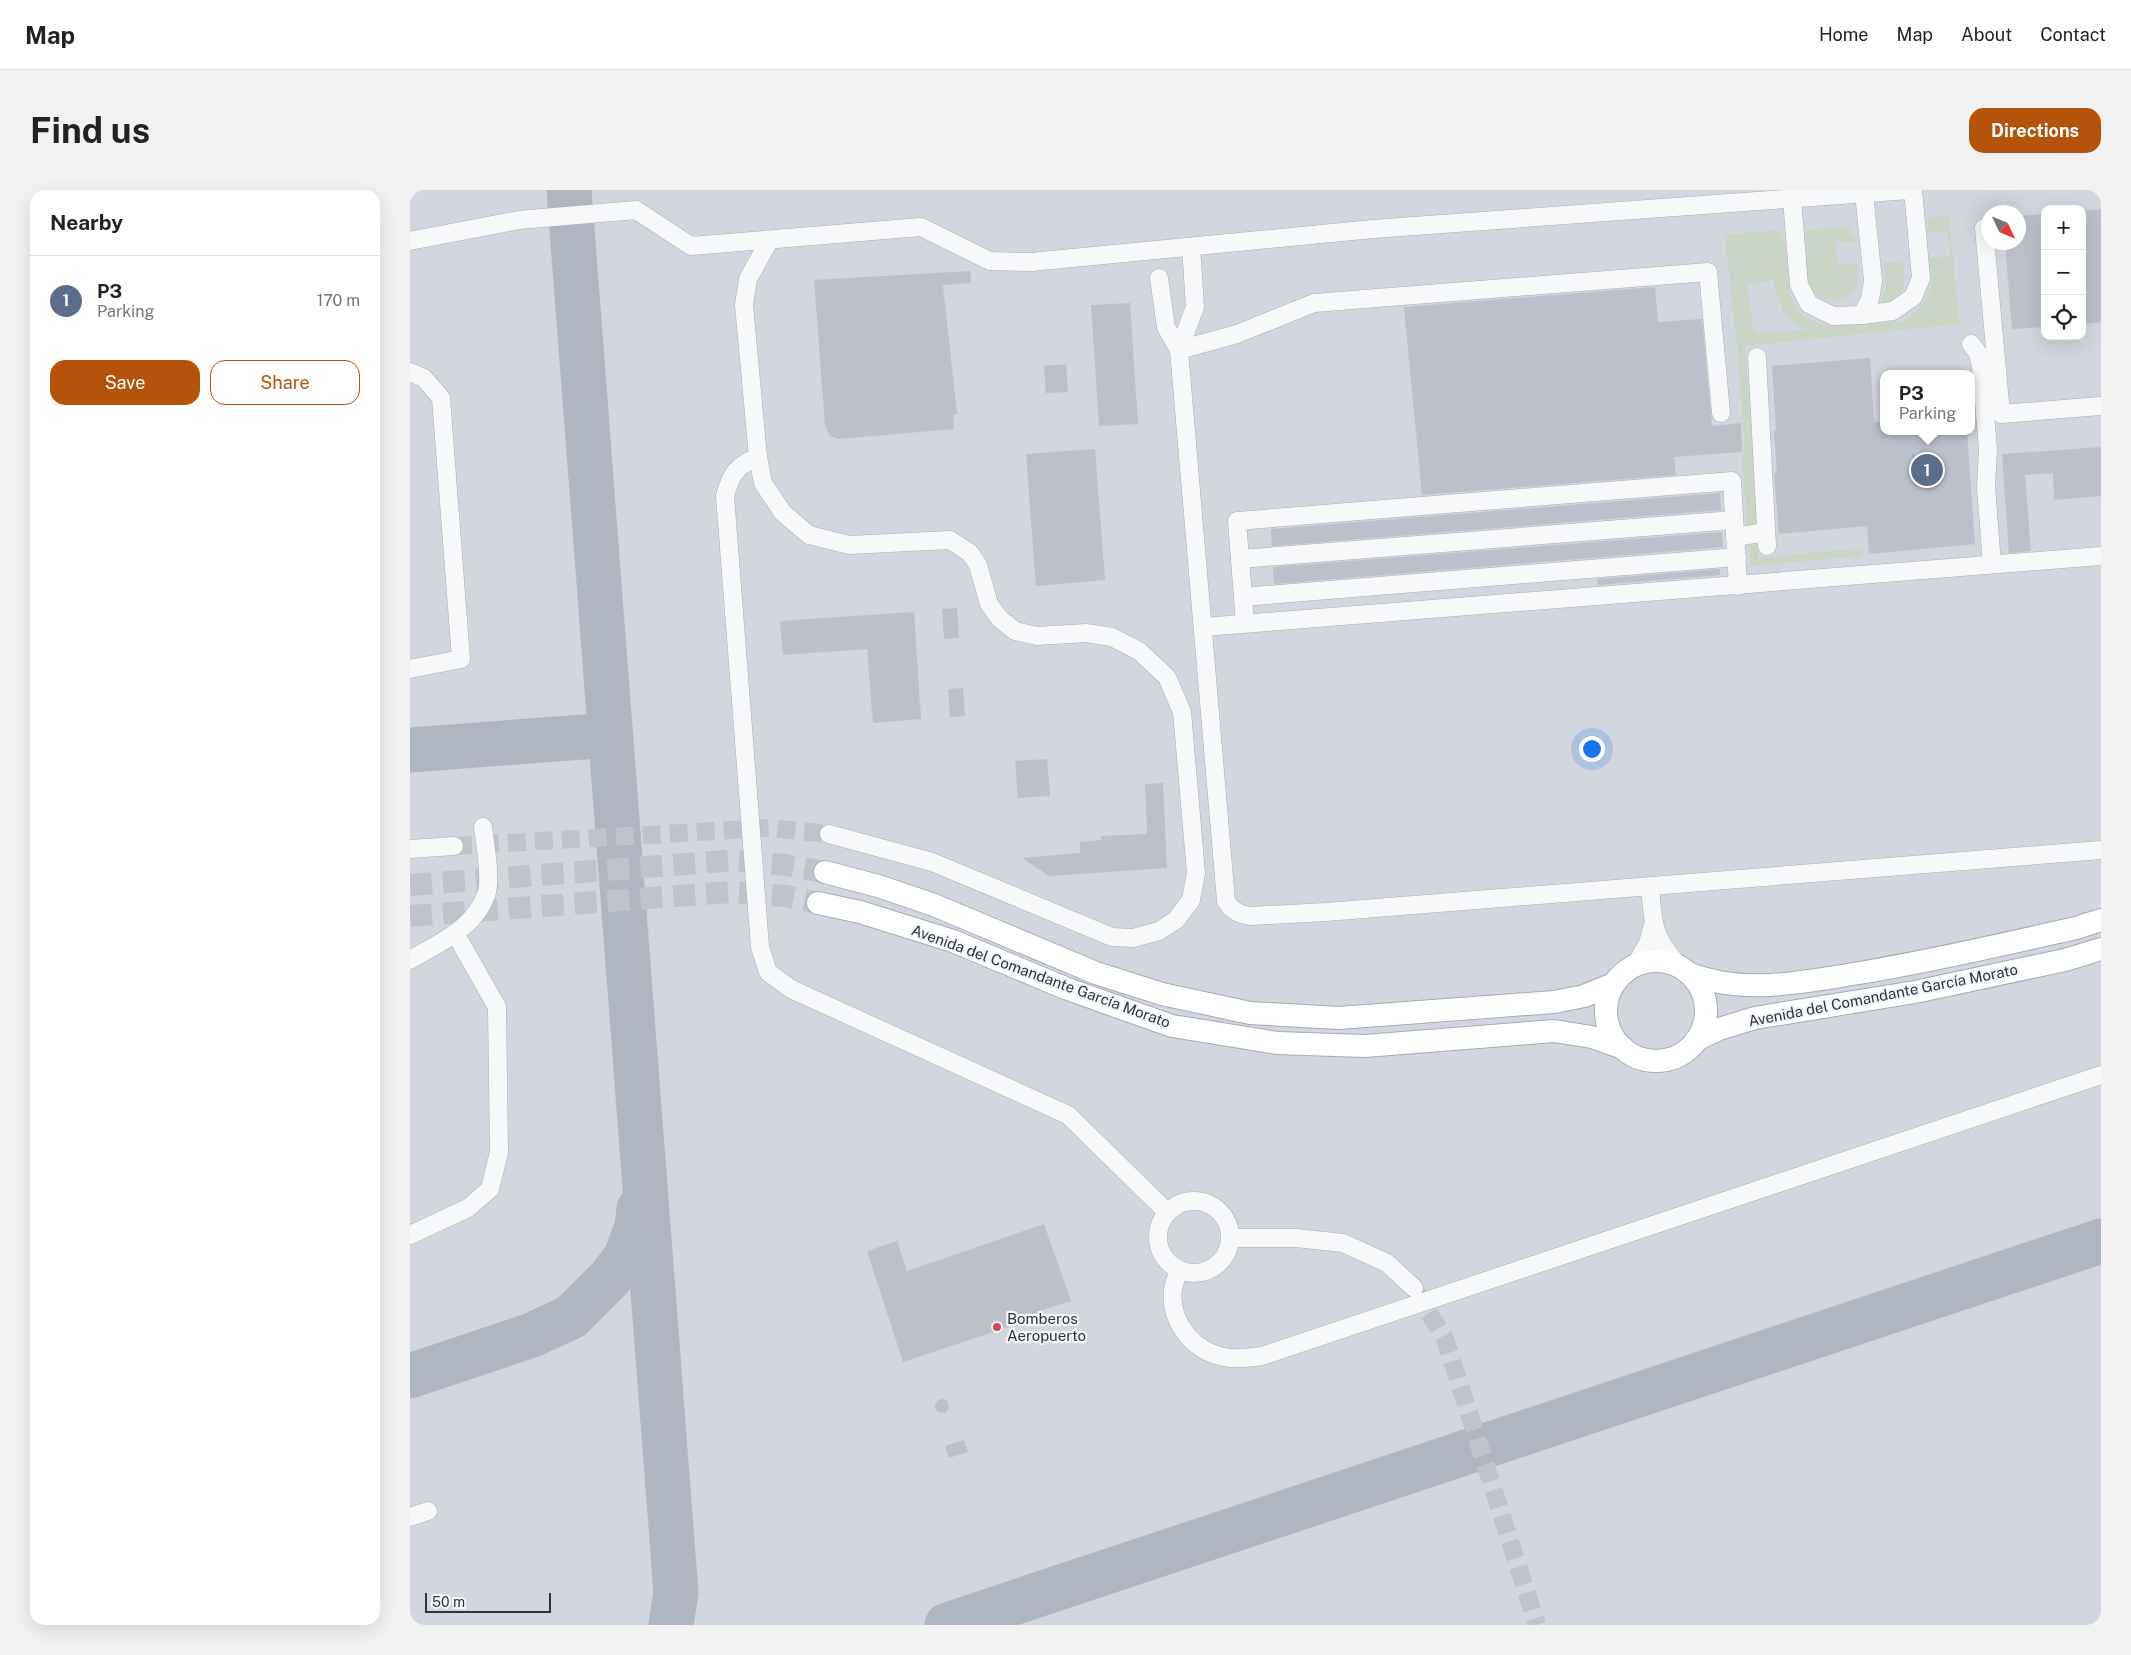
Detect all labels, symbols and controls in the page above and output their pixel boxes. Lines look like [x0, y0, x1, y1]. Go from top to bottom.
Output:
text: Map [25, 21, 75, 49]
text: Home [1819, 24, 1869, 45]
text: Map [1897, 24, 1933, 45]
text: About [1961, 24, 2012, 45]
text: Contact [2040, 24, 2106, 45]
button: Directions [1969, 108, 2101, 153]
text: Find us [30, 110, 150, 151]
north arrow [1981, 205, 2026, 250]
map controls [2041, 205, 2086, 340]
button: + [2041, 205, 2086, 250]
text: Nearby [50, 210, 123, 235]
button: − [2041, 250, 2086, 295]
text: P3 [97, 280, 122, 302]
text: 1 [63, 291, 69, 310]
text: 170 m [317, 291, 360, 310]
button: locate [2041, 295, 2086, 340]
text: Parking [97, 302, 154, 321]
button: Save [50, 360, 200, 405]
button: Share [210, 360, 360, 405]
popup [1880, 370, 1975, 435]
text: P3 [1899, 382, 1924, 404]
text: Parking [1899, 404, 1956, 423]
pin: 1 [1911, 451, 1943, 489]
your location [1579, 736, 1605, 762]
street label: Avenida del Comandante García Morato [909, 921, 1173, 1031]
street label: Avenida del Comandante García Morato [1747, 960, 2019, 1030]
place label: Bomberos Aeropuerto [1007, 1310, 1086, 1344]
marker: Bomberos Aeropuerto [991, 1321, 1003, 1333]
scale bar [425, 1590, 551, 1613]
text: 50 m [432, 1594, 465, 1610]

